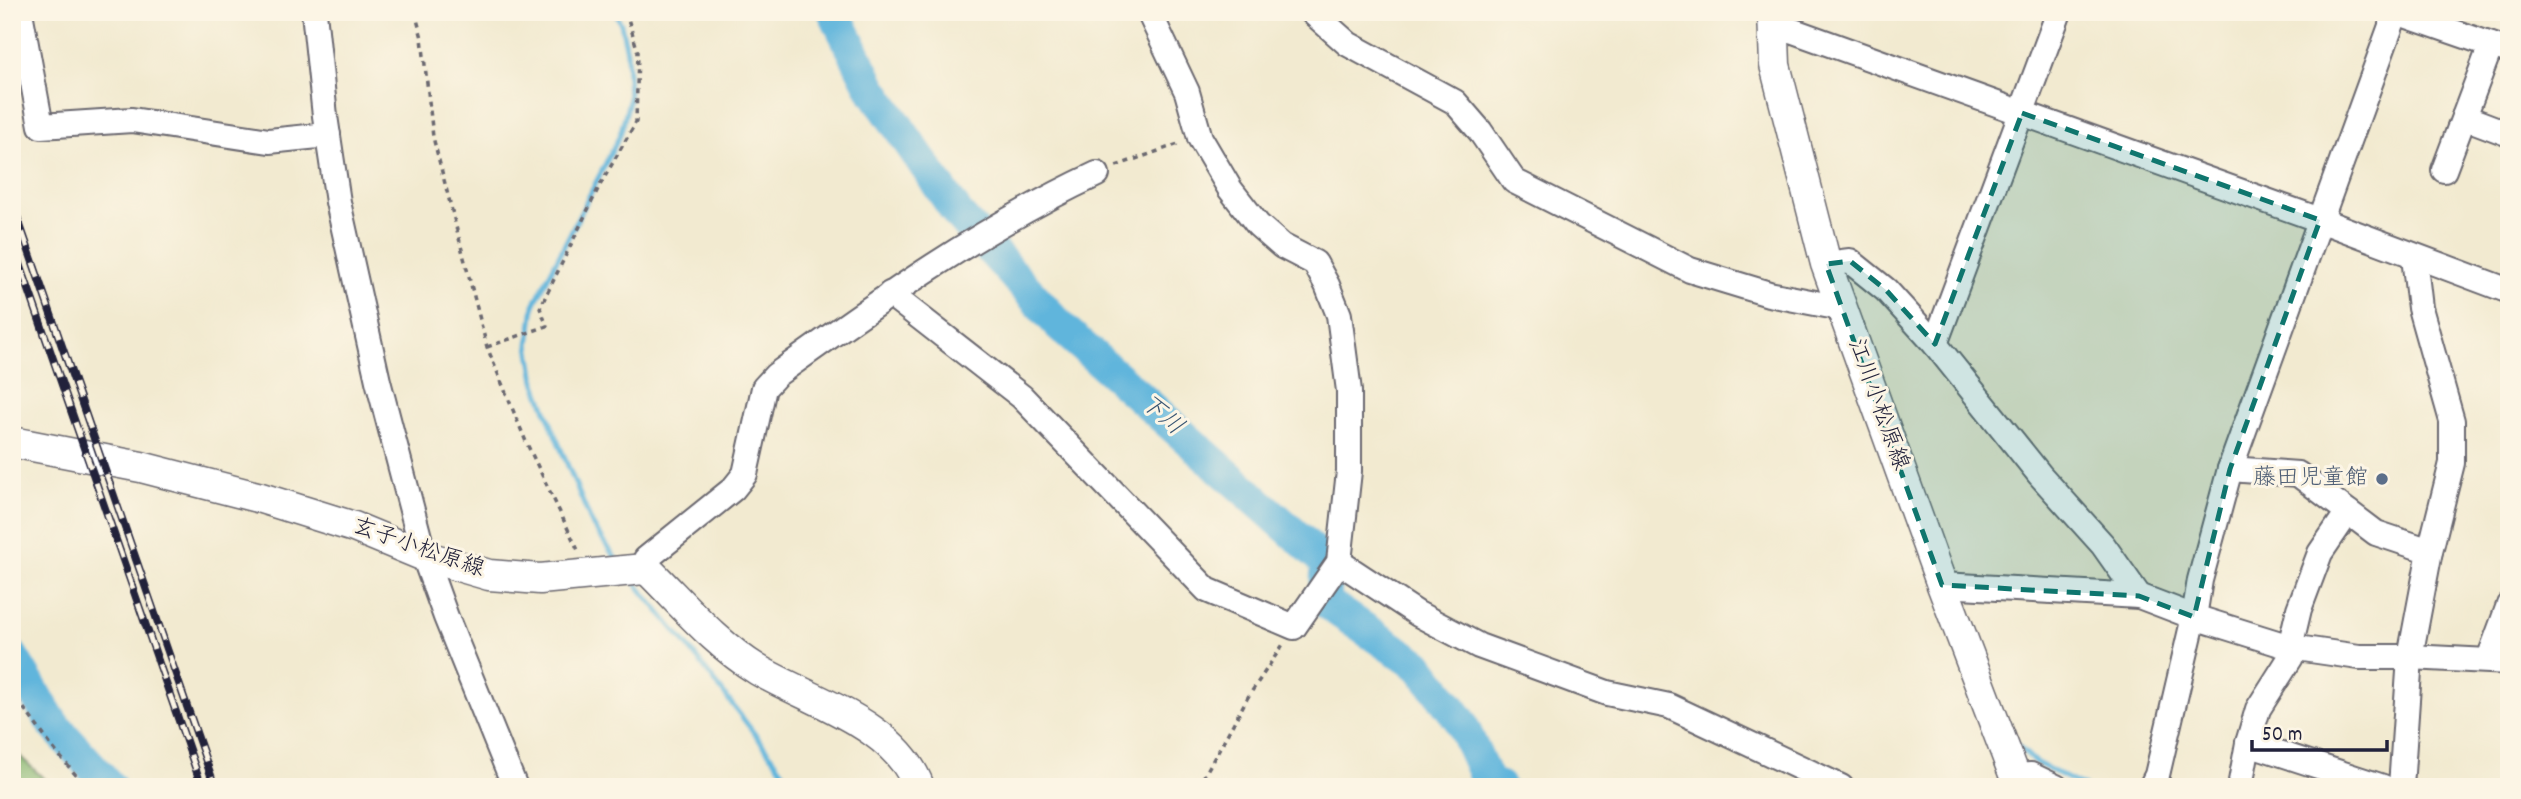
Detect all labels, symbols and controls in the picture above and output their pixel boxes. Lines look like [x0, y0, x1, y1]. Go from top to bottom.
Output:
street label: 江川小松原線 [1838, 335, 1916, 475]
water label: 下川 [1132, 387, 1190, 445]
place label: 藤田児童館 [2253, 463, 2368, 496]
marker: 藤田児童館 [2374, 471, 2390, 487]
street label: 玄子小松原線 [347, 511, 489, 587]
scale bar [2252, 708, 2386, 752]
text: 50 m [2262, 721, 2302, 751]

